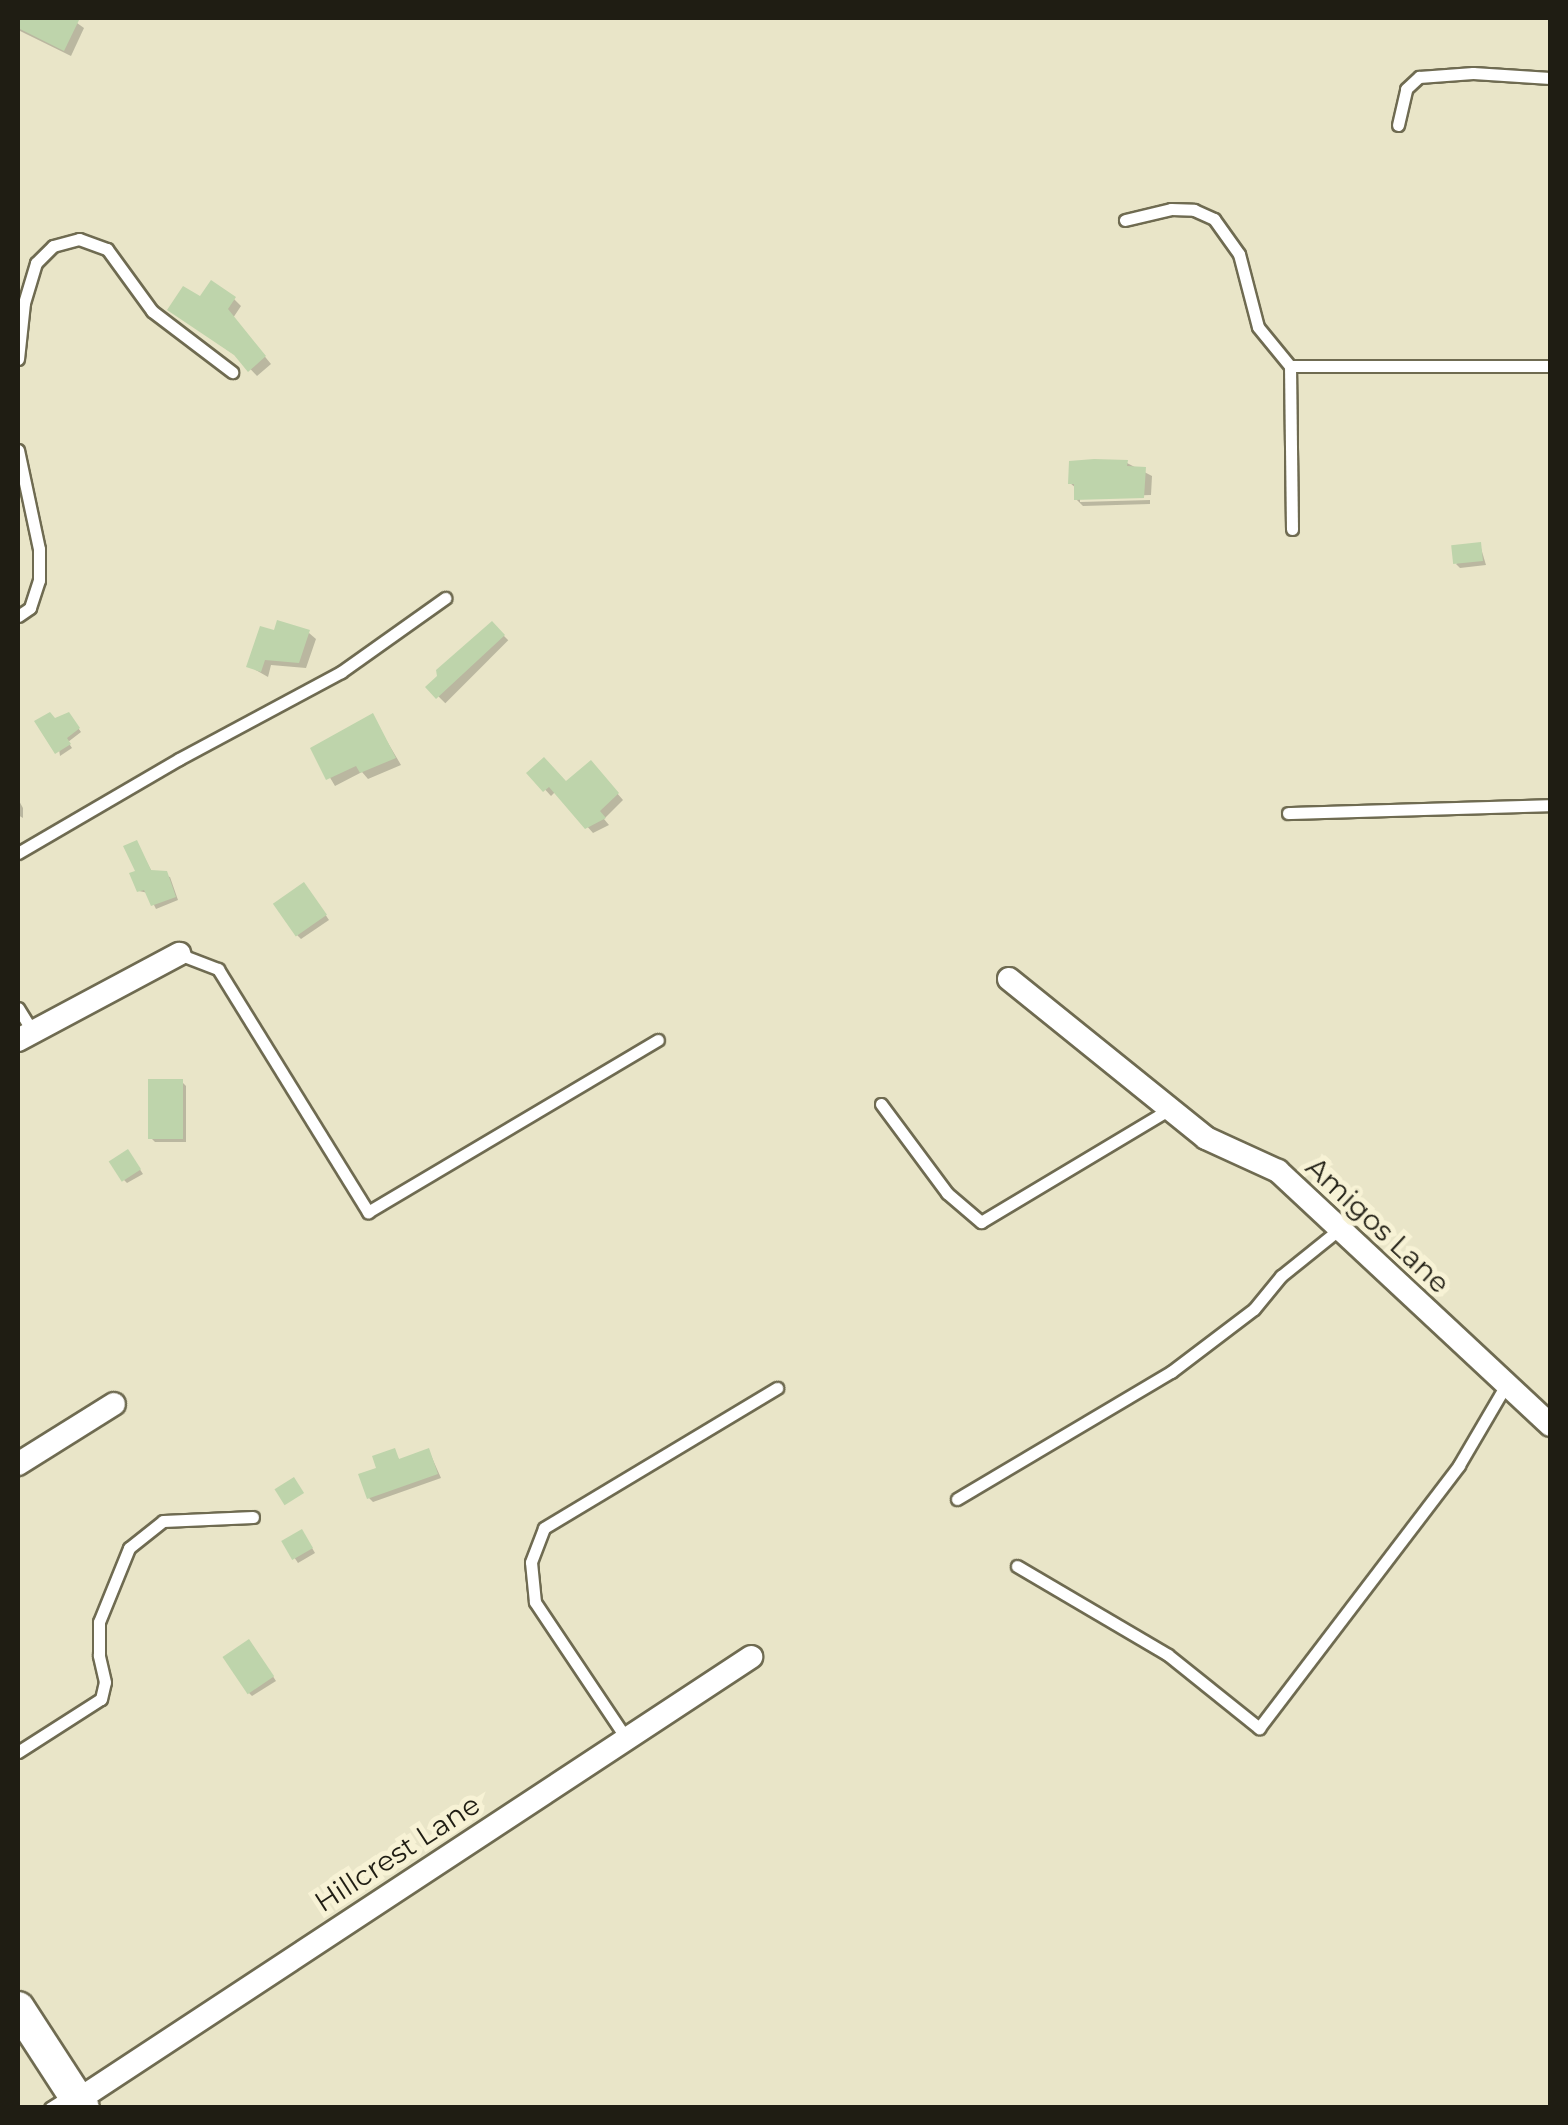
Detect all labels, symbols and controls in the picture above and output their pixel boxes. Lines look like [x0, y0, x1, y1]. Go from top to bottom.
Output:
street label: Amigos Lane [1299, 1150, 1457, 1300]
street label: Hillcrest Lane [308, 1787, 486, 1919]

